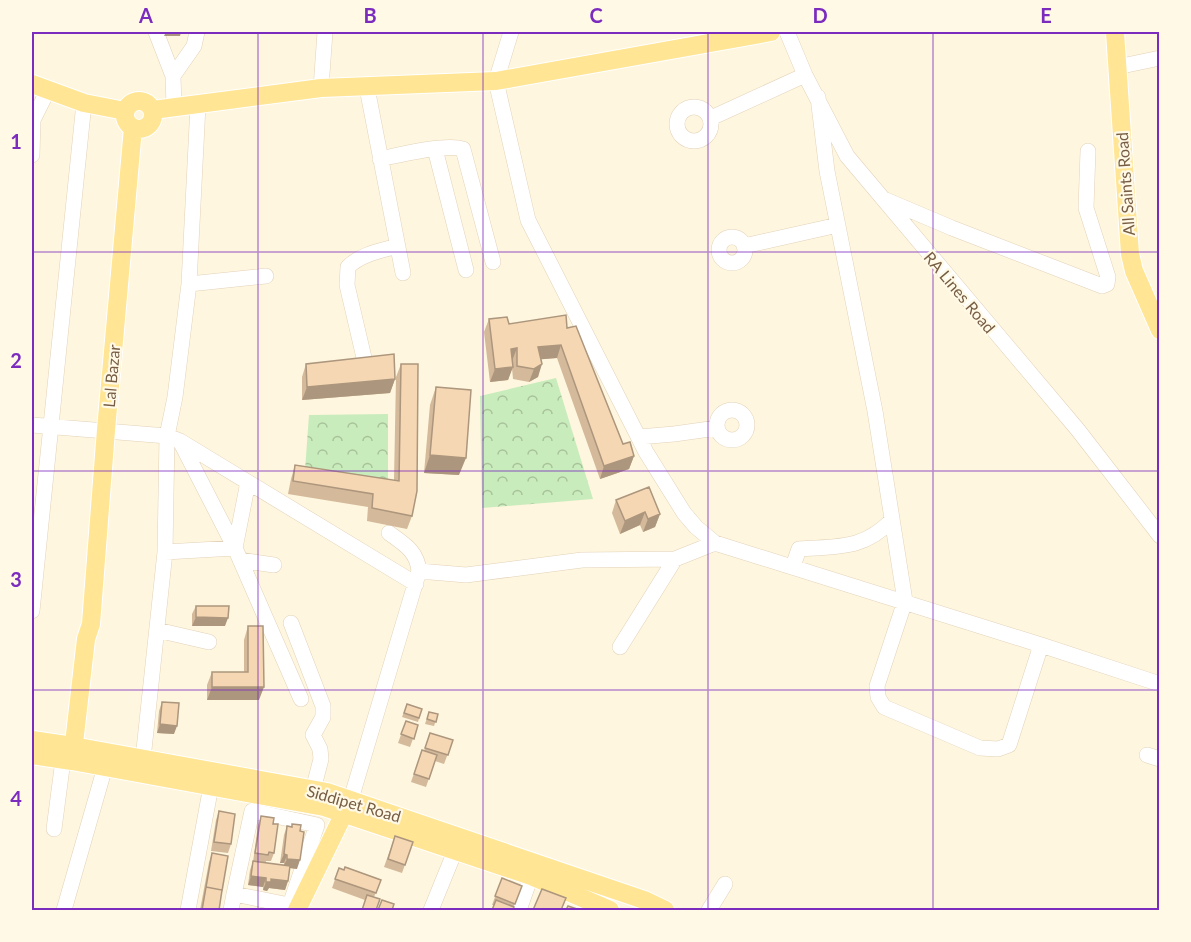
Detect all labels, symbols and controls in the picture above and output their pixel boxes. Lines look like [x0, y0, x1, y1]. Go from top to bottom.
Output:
text: A [138, 3, 153, 27]
text: B [363, 3, 377, 27]
text: C [589, 3, 603, 27]
text: D [812, 3, 828, 27]
text: E [1040, 3, 1052, 27]
text: 1 [10, 129, 22, 153]
street label: All Saints Road [1112, 132, 1138, 236]
street label: RA Lines Road [920, 247, 1000, 337]
street label: Lal Bazar [99, 344, 123, 408]
text: 2 [10, 348, 22, 372]
text: 3 [10, 567, 22, 591]
street label: Siddipet Road [305, 781, 403, 825]
text: 4 [10, 786, 22, 810]

